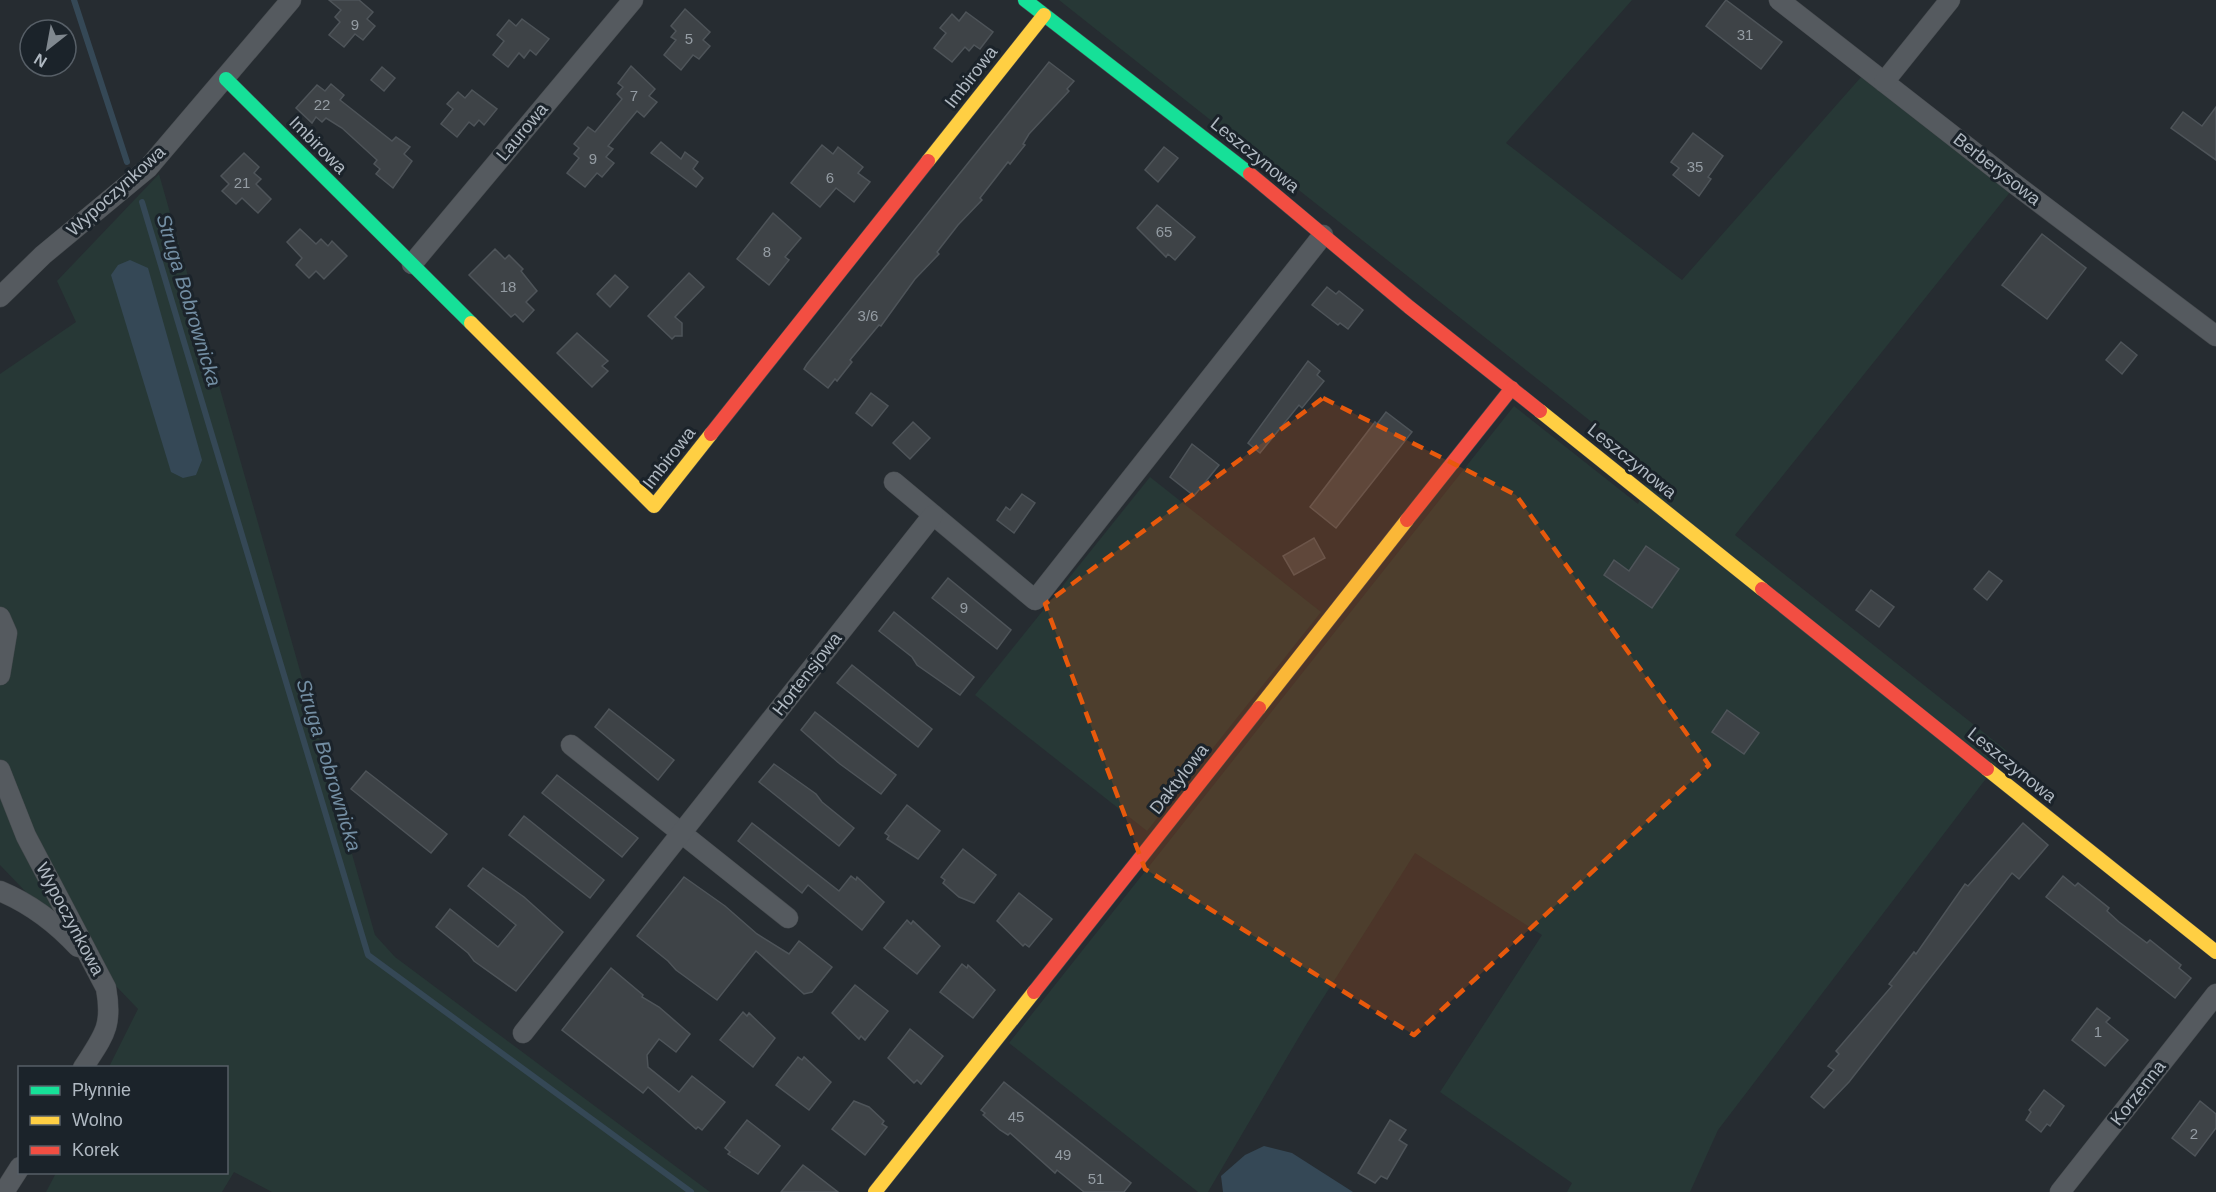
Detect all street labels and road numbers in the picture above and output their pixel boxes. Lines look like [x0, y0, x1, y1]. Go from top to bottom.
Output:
street label: Imbirowa [941, 41, 1002, 112]
street label: Laurowa [492, 98, 552, 165]
street label: Imbirowa [285, 112, 352, 179]
street label: Leszczynowa [1207, 113, 1304, 197]
street label: Berberysowa [1949, 129, 2045, 210]
street label: Wypoczynkowa [63, 141, 170, 240]
street label: Leszczynowa [1584, 419, 1681, 503]
street label: Imbirowa [639, 422, 700, 493]
street label: Hortensjowa [768, 628, 846, 720]
street label: Leszczynowa [1964, 723, 2061, 807]
street label: Daktylowa [1146, 739, 1213, 818]
street label: Wypoczynkowa [32, 859, 109, 980]
street label: Korzenna [2106, 1056, 2170, 1130]

